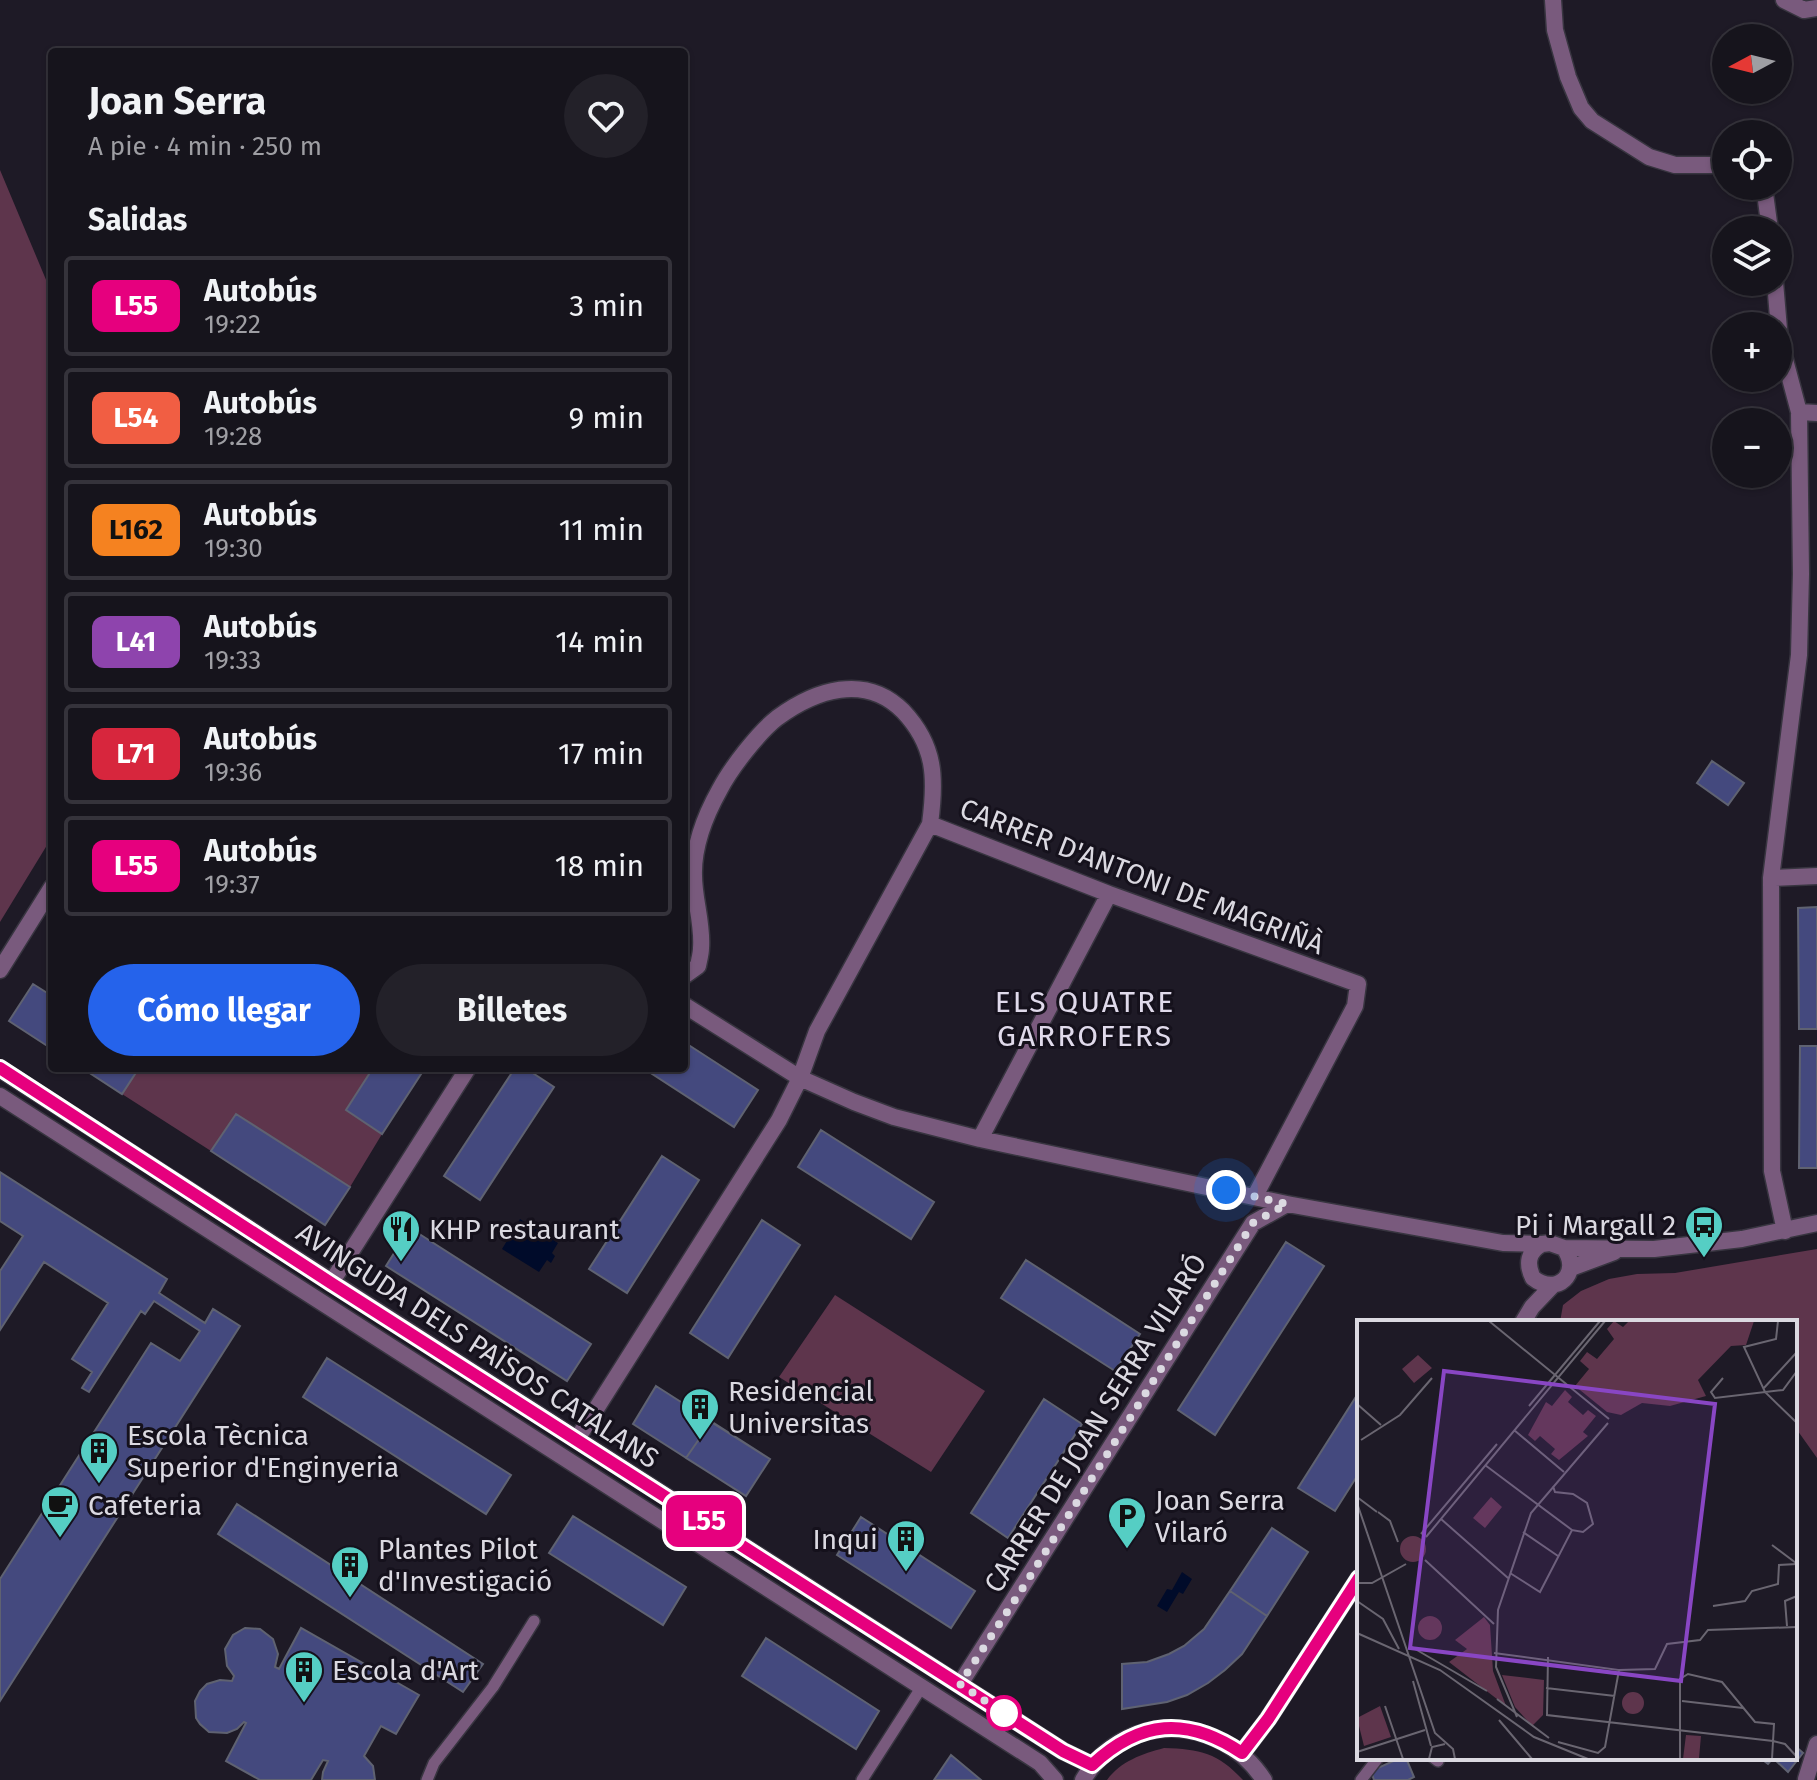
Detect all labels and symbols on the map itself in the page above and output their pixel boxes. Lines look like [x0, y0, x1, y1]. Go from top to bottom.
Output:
north arrow [1712, 24, 1792, 104]
street label: CARRER D'ANTONI DE MAGRIÑÀ [955, 792, 1328, 961]
district label: ELS QUATRE GARROFERS [995, 984, 1175, 1054]
your location [1206, 1170, 1246, 1210]
bus stop icon: Pi i Margall 2 [1683, 1204, 1725, 1259]
restaurant icon: KHP restaurant [380, 1208, 422, 1263]
place label: Pi i Margall 2 [1515, 1209, 1676, 1242]
place label: KHP restaurant [429, 1213, 620, 1246]
street label: AVINGUDA DELS PAÏSOS CATALANS [290, 1216, 665, 1475]
street label: CARRER DE JOAN SERRA VILARÓ [977, 1248, 1214, 1599]
inset map [1357, 1320, 1797, 1760]
place label: Residencial Universitas [728, 1375, 874, 1440]
building icon: Residencial Universitas [679, 1386, 721, 1441]
place label: Escola Tècnica Superior d'Enginyeria [127, 1419, 399, 1484]
building icon: Escola Tècnica Superior d'Enginyeria [78, 1430, 120, 1485]
cafe icon: Cafeteria [39, 1484, 81, 1539]
place label: Joan Serra Vilaró [1155, 1484, 1285, 1549]
place label: Cafeteria [88, 1489, 202, 1522]
line badge: L55 [658, 1495, 750, 1547]
parking icon: Joan Serra Vilaró [1106, 1495, 1148, 1550]
building icon: Inqui [885, 1518, 927, 1573]
place label: Inqui [812, 1523, 878, 1556]
place label: Plantes Pilot d'Investigació [378, 1533, 552, 1598]
building icon: Plantes Pilot d'Investigació [329, 1544, 371, 1599]
building icon: Escola d'Art [283, 1649, 325, 1704]
place label: Escola d'Art [332, 1654, 480, 1687]
unlabelled marker [987, 1696, 1021, 1730]

